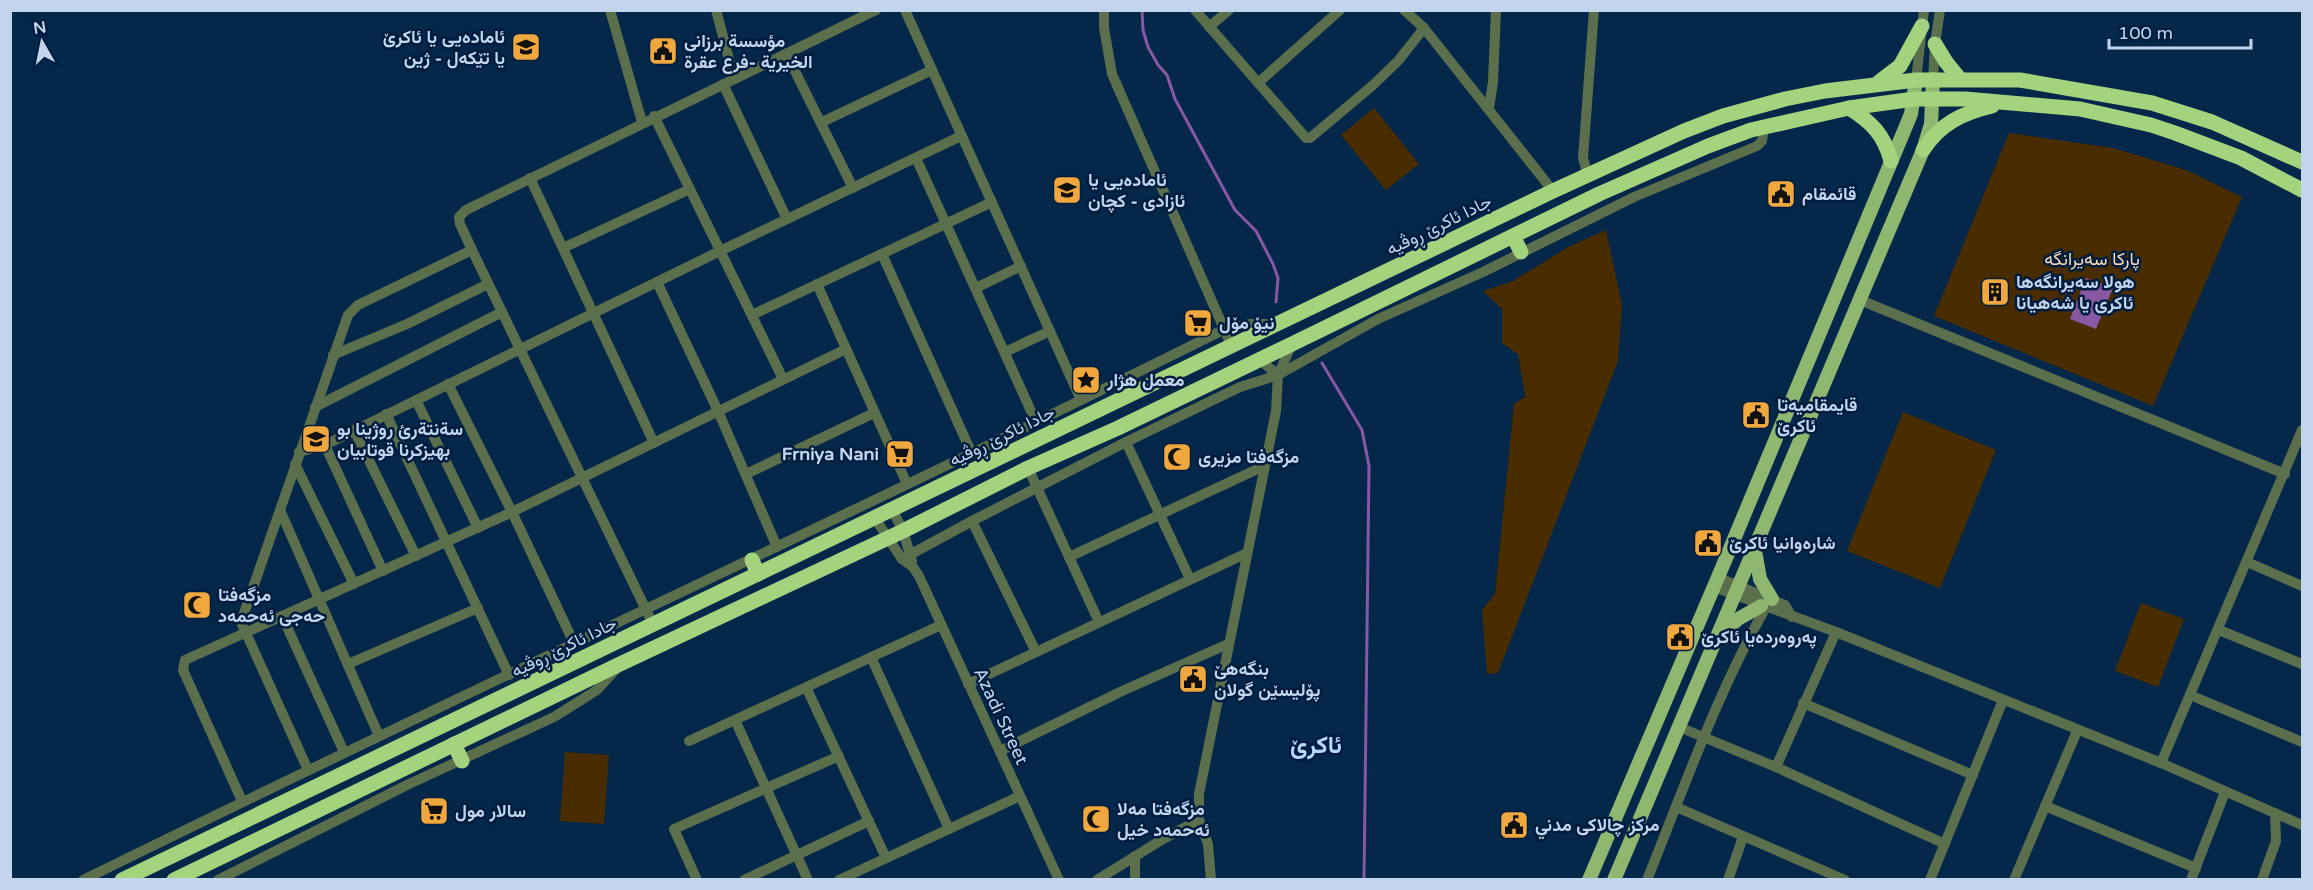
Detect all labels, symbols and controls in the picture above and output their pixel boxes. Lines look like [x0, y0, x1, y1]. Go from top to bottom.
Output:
north arrow [12, 12, 72, 72]
scale bar [2109, 12, 2252, 50]
text: N [32, 17, 48, 39]
text: 100 m [2118, 22, 2173, 44]
place label: ئامادەیی یا ئاکرێ یا تێکەل - ژین [383, 26, 505, 69]
place label: مؤسسة برزانى الخيرية -فرع عقرة [684, 30, 813, 74]
school or university icon: ئامادەیی یا ئاکرێ یا تێکەل - ژین [510, 31, 542, 63]
public building icon: مؤسسة برزانى الخيرية -فرع عقرة [647, 35, 679, 67]
place label: ئامادەیی یا ئازادی - کچان [1088, 169, 1185, 213]
school or university icon: ئامادەیی یا ئازادی - کچان [1051, 174, 1083, 206]
public building icon: قائمقام [1765, 178, 1797, 210]
place label: قائمقام [1802, 183, 1856, 206]
street label: جادا ئاکرێ ڕوڤیە [1383, 190, 1497, 263]
park label: پارکا سەیرانگه [2044, 248, 2140, 271]
place label: هولا سەیرانگەها ئاکری یا شەهیانا [2016, 271, 2135, 314]
building icon: هولا سەیرانگەها ئاکری یا شەهیانا [1979, 276, 2011, 308]
supermarket icon: نیۆ مۆل [1182, 307, 1214, 339]
place label: نیۆ مۆل [1219, 312, 1274, 334]
place icon: معمل هژار [1070, 364, 1102, 396]
place label: معمل هژار [1106, 369, 1185, 391]
place label: قایمقامیەتا ئاکرێ [1777, 394, 1857, 437]
public building icon: قایمقامیەتا ئاکرێ [1740, 399, 1772, 431]
street label: جادا ئاکرێ ڕوڤیە [946, 401, 1060, 474]
place label: سةنتةرئ روژينا بو بهيزكرنا قوتابيان [337, 418, 463, 461]
school or university icon: سةنتةرئ روژينا بو بهيزكرنا قوتابيان [300, 423, 332, 455]
supermarket icon: Frniya Nani [884, 438, 916, 470]
mosque icon: مزگەفتا مزیری [1161, 441, 1193, 473]
place label: Frniya Nani [782, 443, 879, 465]
place label: مزگەفتا مزیری [1198, 446, 1300, 468]
public building icon: شارەوانیا ئاکرێ [1692, 527, 1724, 559]
place label: شارەوانیا ئاکرێ [1729, 532, 1836, 554]
place label: مزگەفتا حەجی ئەحمەد [218, 584, 325, 627]
mosque icon: مزگەفتا حەجی ئەحمەد [181, 589, 213, 621]
street label: جادا ئاکرێ ڕوڤیە [508, 612, 622, 685]
public building icon: پەروەردەیا ئاكرێ [1664, 621, 1696, 653]
place label: پەروەردەیا ئاكرێ [1701, 626, 1817, 649]
place label: بنگە‌ھێ پۆلیسێن گولان [1214, 658, 1321, 702]
public building icon: بنگە‌ھێ پۆلیسێن گولان [1177, 663, 1209, 695]
street label: Azadi Street [969, 664, 1033, 768]
district label: ئاکرێ [1290, 731, 1342, 760]
supermarket icon: سالار مول [418, 795, 450, 827]
place label: مزگەفتا مەلا ئەحمەد خیل [1117, 798, 1210, 841]
place label: سالار مول [455, 800, 526, 822]
mosque icon: مزگەفتا مەلا ئەحمەد خیل [1080, 803, 1112, 835]
public building icon: مركز چالاکى مدني [1498, 809, 1530, 841]
place label: مركز چالاکى مدني [1535, 814, 1660, 840]

